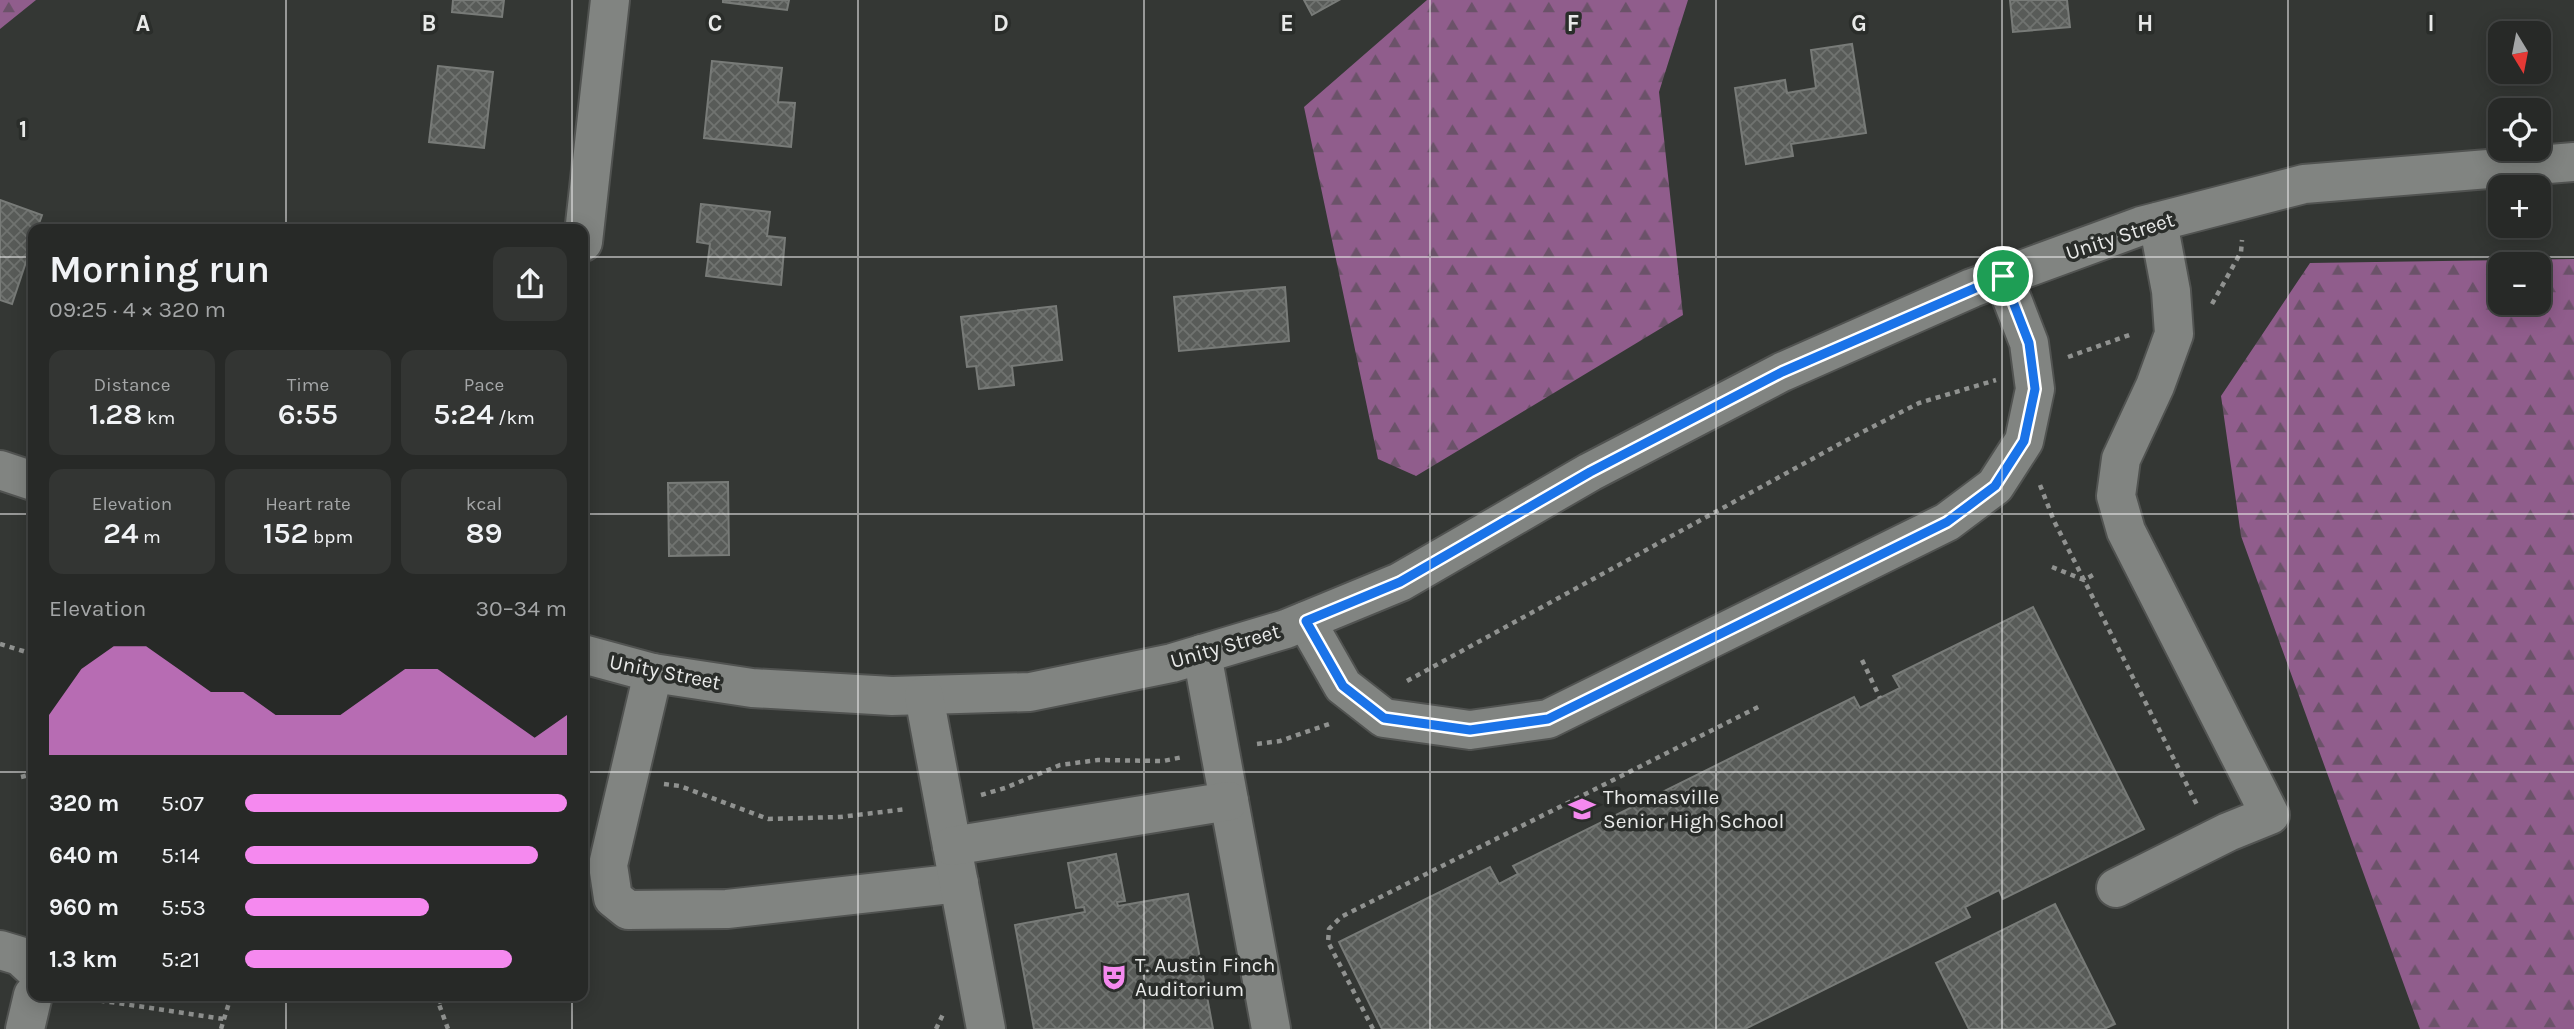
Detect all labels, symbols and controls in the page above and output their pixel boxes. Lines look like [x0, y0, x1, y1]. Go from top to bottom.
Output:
text: A [136, 10, 150, 37]
text: B [422, 10, 436, 37]
text: C [708, 10, 722, 37]
text: D [993, 10, 1009, 37]
text: E [1280, 10, 1294, 37]
text: F [1567, 10, 1579, 37]
text: G [1851, 10, 1867, 37]
text: H [2137, 10, 2153, 37]
text: I [2427, 10, 2435, 37]
north arrow [2488, 21, 2552, 84]
map controls [2488, 21, 2551, 315]
button: locate [2488, 98, 2551, 161]
text: 1 [19, 116, 27, 143]
button: + [2488, 175, 2551, 238]
street label: Unity Street [2063, 207, 2178, 265]
pin [1973, 246, 2033, 306]
text: Morning run [49, 247, 270, 292]
button: share [493, 247, 567, 321]
button: − [2488, 252, 2551, 315]
icon: arrive [1984, 257, 2022, 295]
text: 09:25 · 4 × 320 m [49, 296, 226, 323]
text: Distance [94, 374, 170, 396]
text: Time [287, 374, 329, 396]
text: Pace [464, 374, 504, 396]
text: 1.28 [89, 396, 142, 432]
text: 6:55 [278, 396, 338, 432]
text: 5:24 [433, 396, 494, 432]
text: km [142, 407, 175, 429]
text: /km [494, 407, 535, 429]
text: Elevation [92, 493, 172, 515]
text: Heart rate [265, 493, 351, 515]
text: kcal [466, 493, 502, 515]
text: 24 [103, 515, 139, 551]
text: 152 [263, 515, 309, 551]
text: 89 [465, 515, 503, 551]
text: m [139, 526, 161, 548]
text: bpm [309, 526, 353, 548]
text: Elevation [49, 595, 146, 622]
text: 30–34 m [475, 595, 567, 622]
street label: Unity Street [1167, 619, 1283, 673]
street label: Unity Street [607, 649, 723, 695]
place label: Thomasville Senior High School [1603, 785, 1784, 833]
text: 320 m [49, 790, 119, 817]
text: 5:07 [161, 790, 204, 817]
school or university icon: Thomasville Senior High School [1567, 794, 1597, 824]
text: 640 m [49, 842, 119, 869]
text: 5:14 [161, 842, 200, 869]
text: 960 m [49, 894, 119, 921]
text: 5:53 [161, 894, 206, 921]
text: 1.3 km [49, 946, 118, 973]
text: 5:21 [161, 946, 200, 973]
place label: T. Austin Finch Auditorium [1135, 953, 1275, 1001]
theatre icon: T. Austin Finch Auditorium [1099, 962, 1129, 992]

